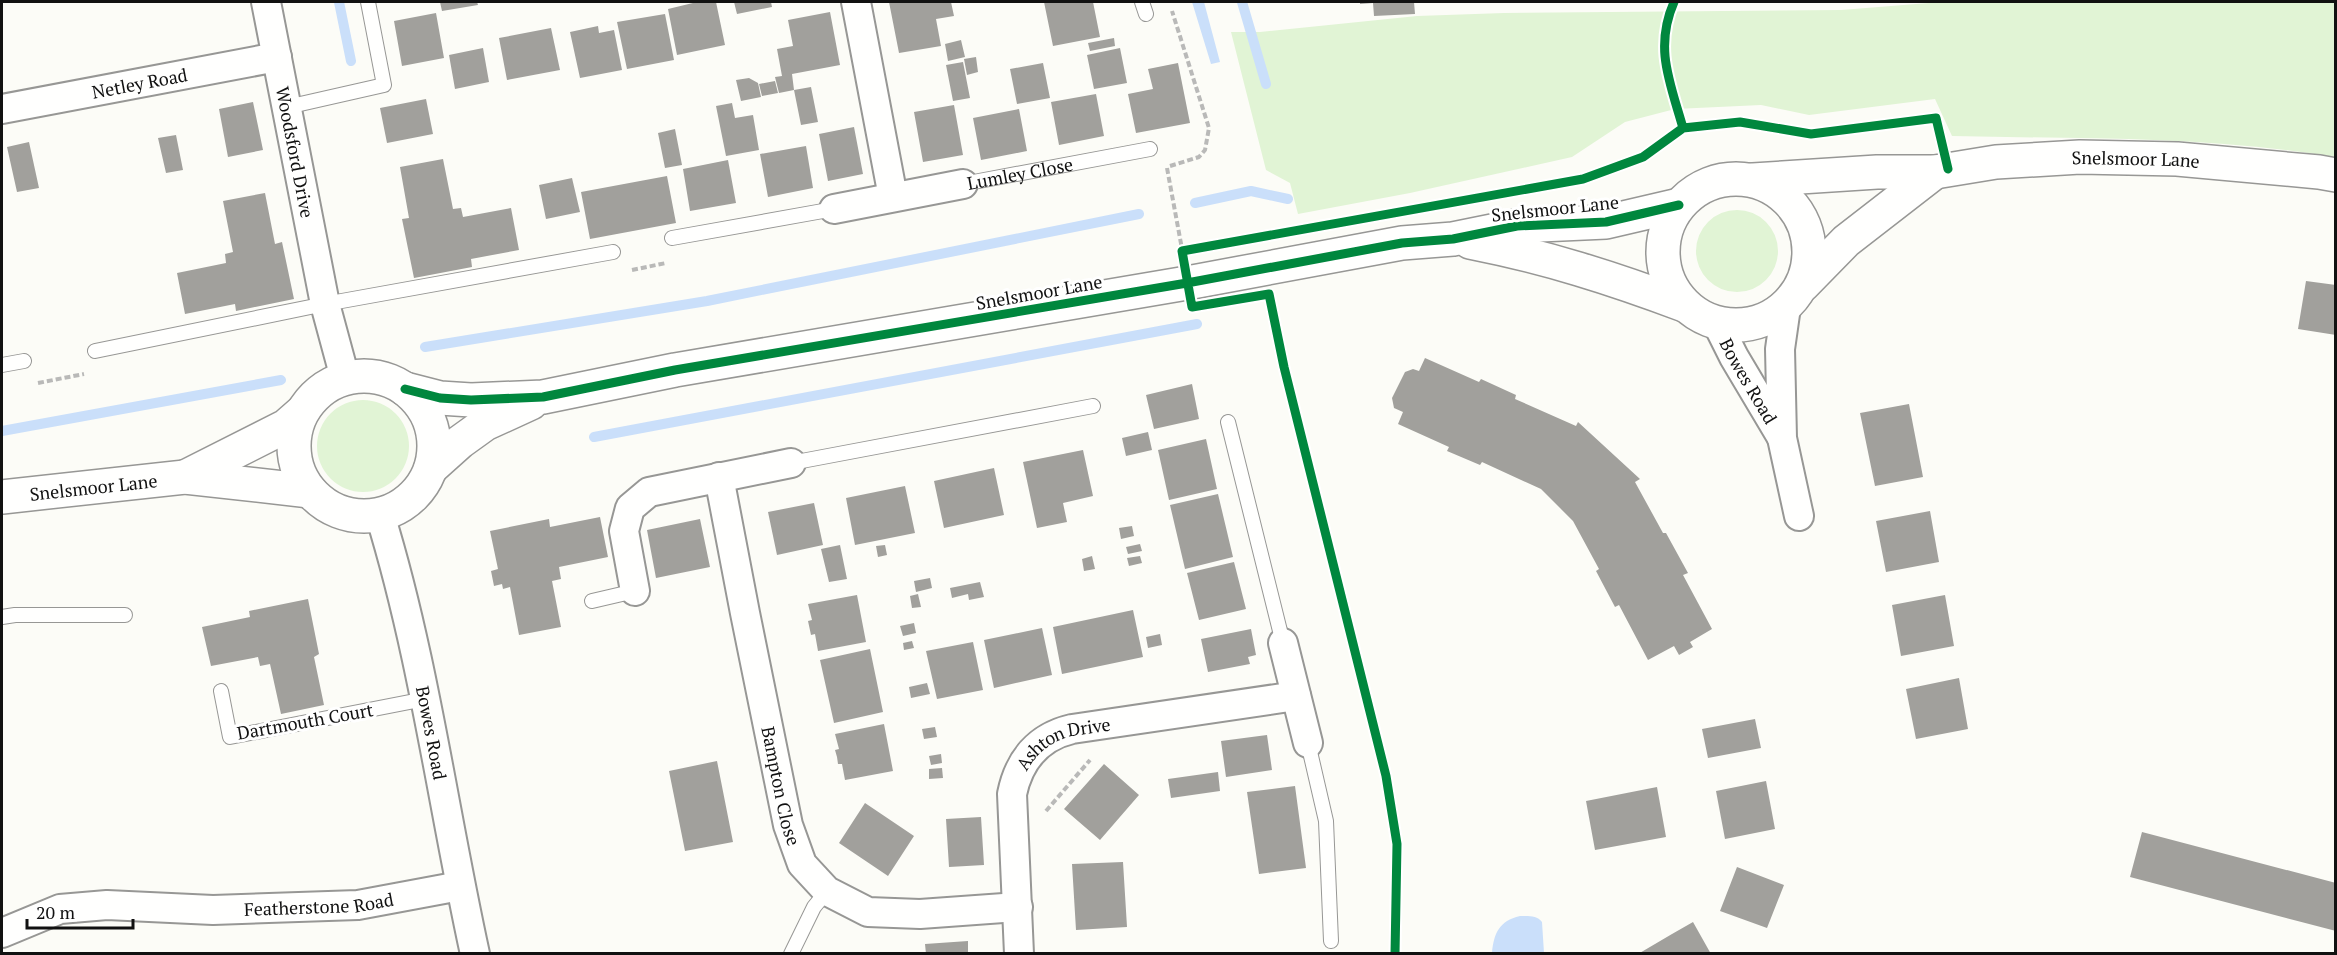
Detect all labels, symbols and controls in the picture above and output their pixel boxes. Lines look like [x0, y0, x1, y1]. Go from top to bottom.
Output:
street label: Netley Road [90, 62, 189, 104]
street label: Woodsford Drive [271, 84, 320, 220]
street label: Snelsmoor Lane [2071, 145, 2201, 173]
street label: Lumley Close [965, 152, 1075, 195]
street label: Snelsmoor Lane [1490, 189, 1620, 227]
street label: Snelsmoor Lane [974, 269, 1104, 315]
street label: Bowes Road [1715, 334, 1783, 428]
street label: Snelsmoor Lane [28, 468, 158, 506]
street label: Bowes Road [411, 684, 453, 782]
street label: Dartmouth Court [235, 697, 375, 745]
street label: Ashton Drive [1010, 712, 1112, 774]
street label: Bampton Close [756, 724, 806, 849]
street label: Featherstone Road [244, 887, 395, 921]
scale bar [27, 892, 134, 930]
text: 20 m [36, 900, 76, 924]

